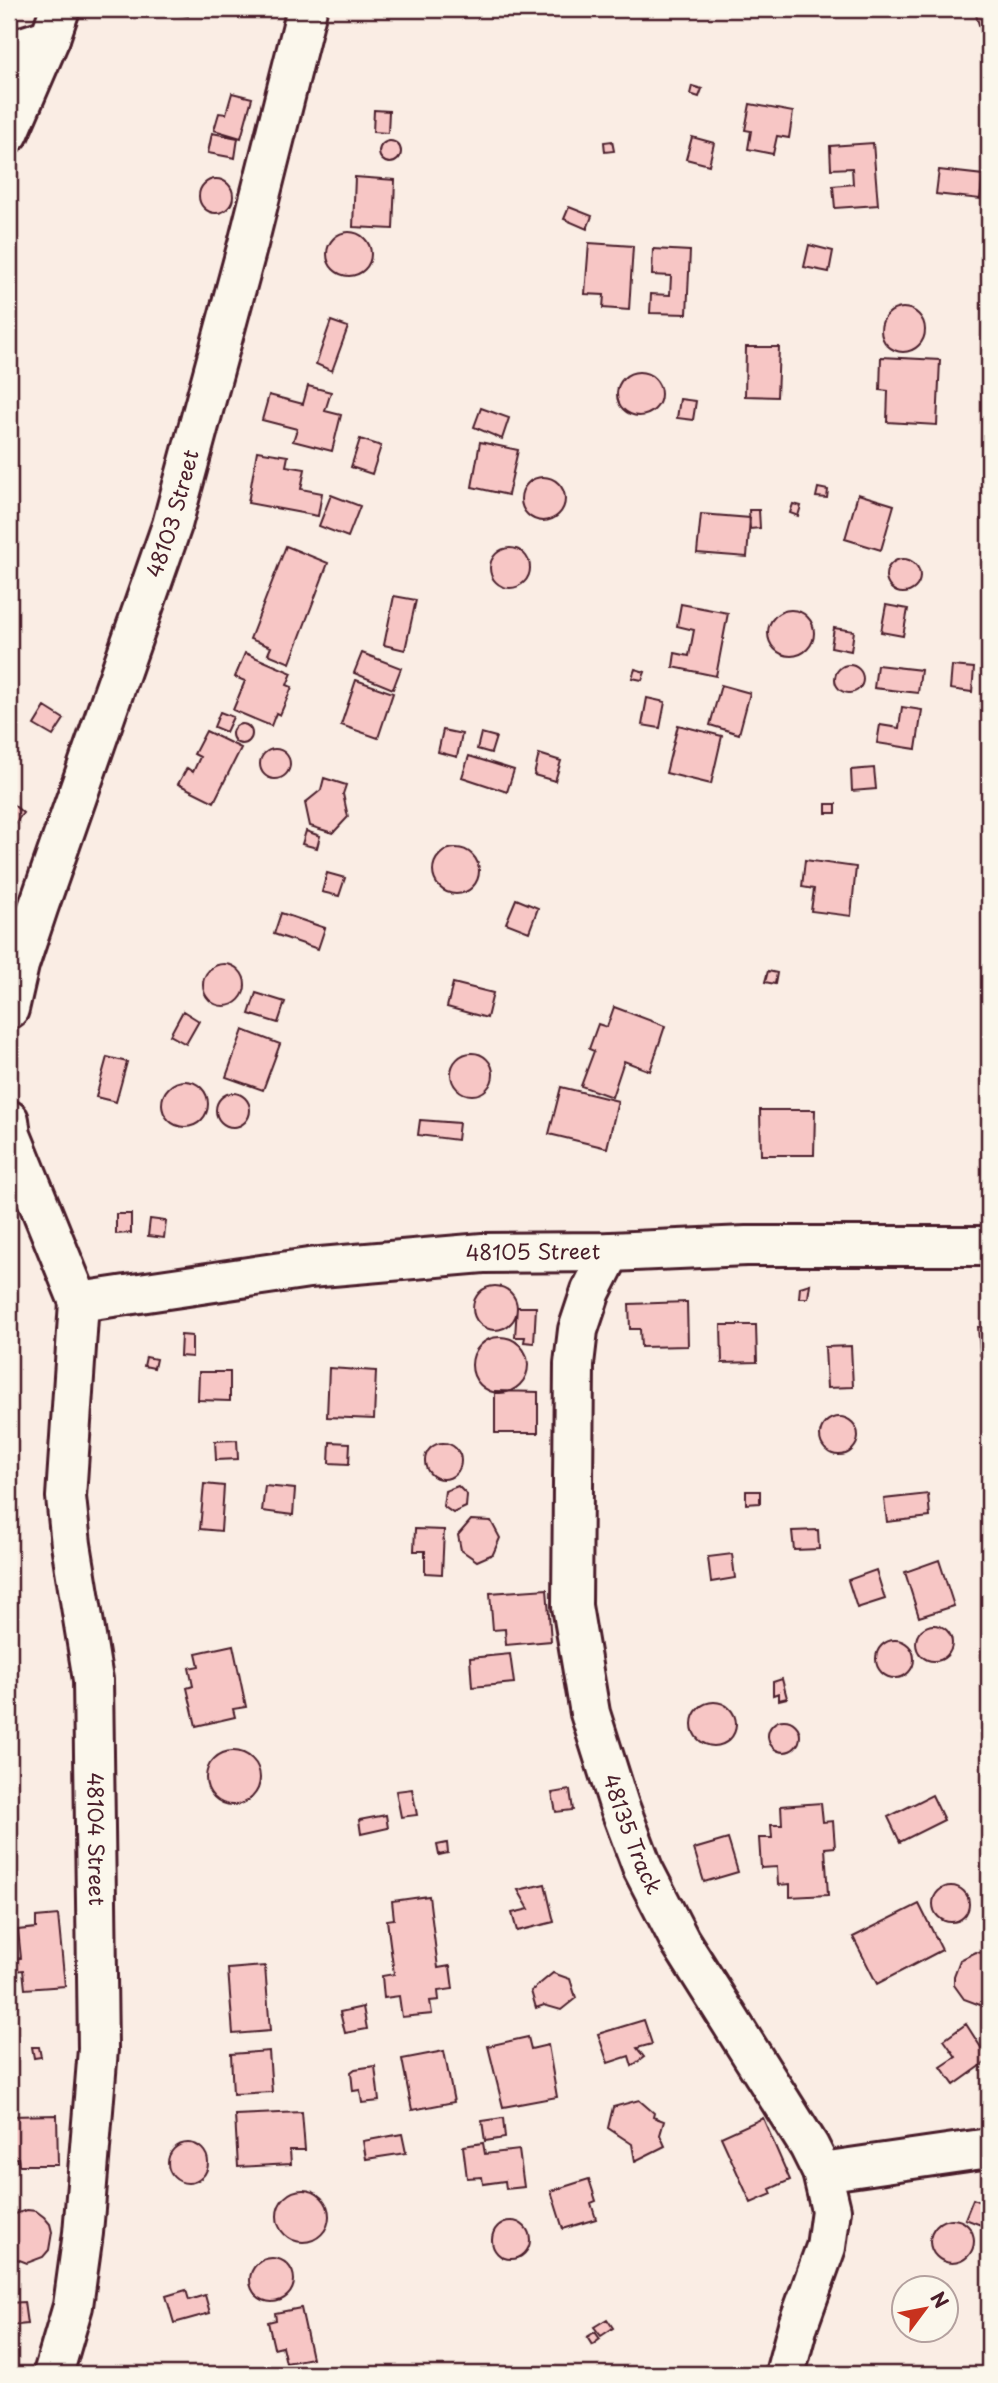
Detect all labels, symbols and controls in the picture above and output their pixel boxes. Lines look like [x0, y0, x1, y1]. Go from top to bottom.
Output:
street label: 48103 Street [137, 446, 206, 582]
street label: 48105 Street [464, 1234, 600, 1268]
street label: 48135 Track [596, 1770, 671, 1899]
street label: 48104 Street [80, 1772, 114, 1906]
north arrow [890, 2274, 960, 2344]
text: N [924, 2286, 956, 2313]

